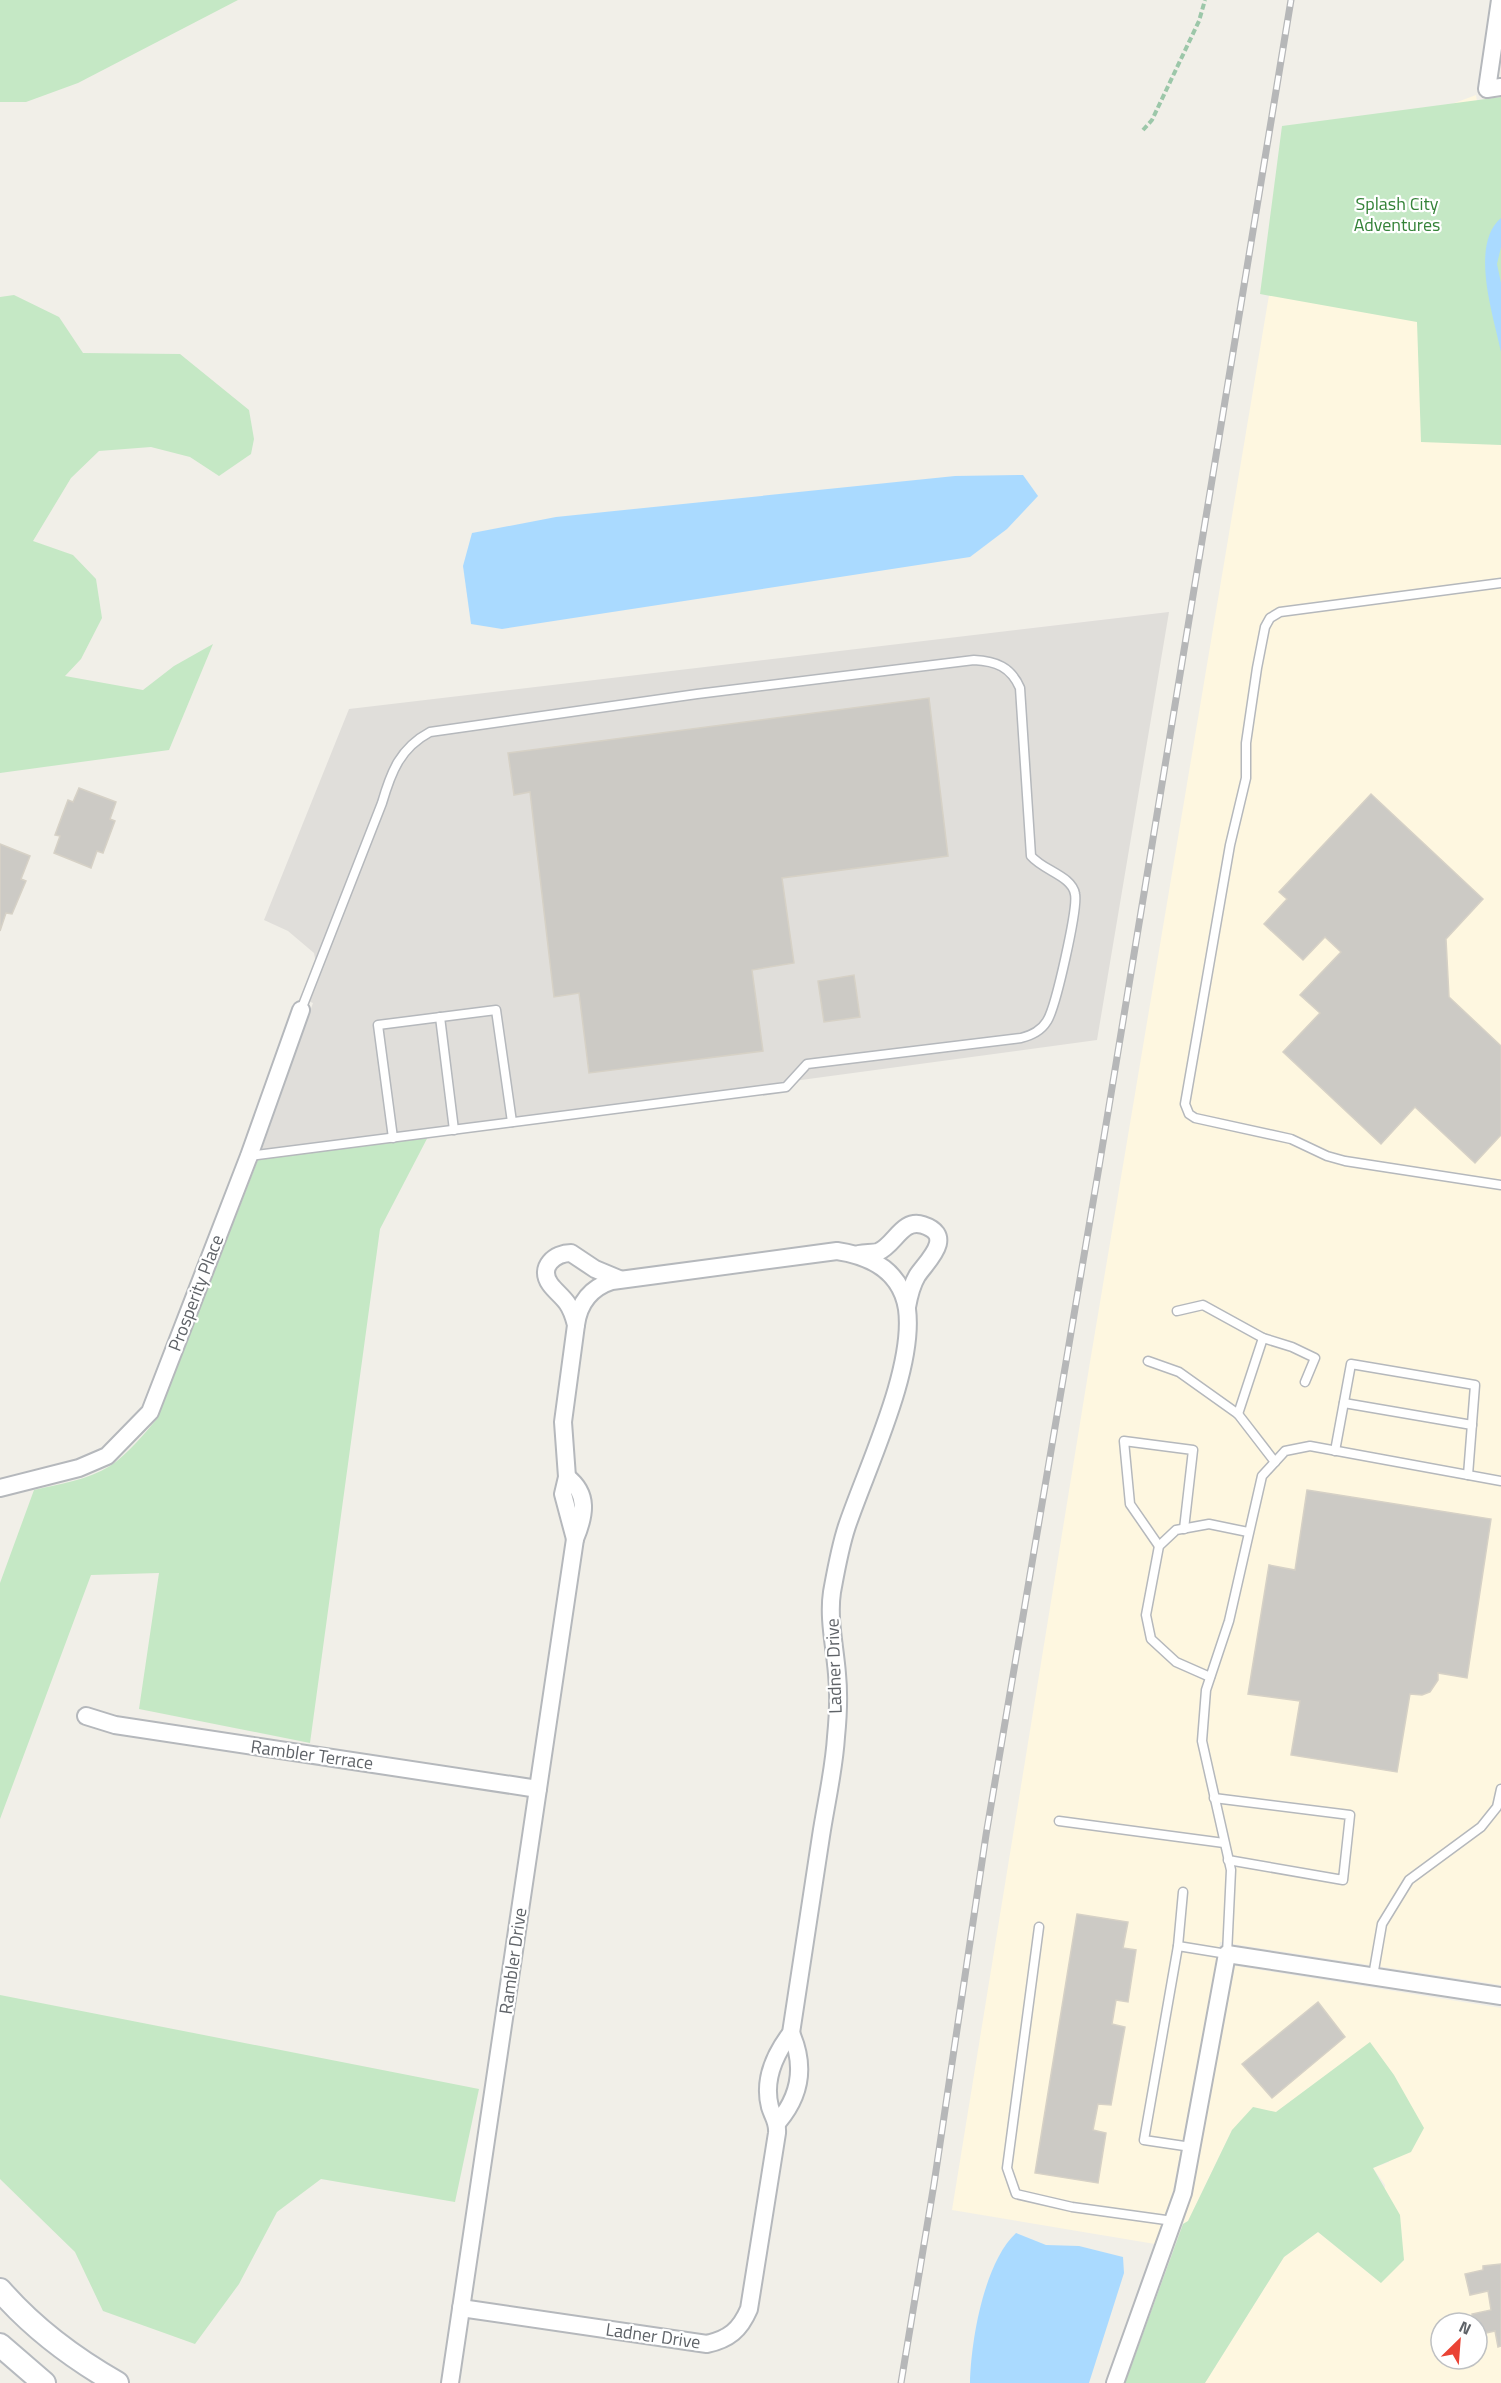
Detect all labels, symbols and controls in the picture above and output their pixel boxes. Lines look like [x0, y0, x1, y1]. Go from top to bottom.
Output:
park label: Splash City Adventures [1354, 190, 1440, 238]
street label: Prosperity Place [161, 1231, 230, 1355]
street label: Ladner Drive [818, 1618, 849, 1714]
street label: Rambler Terrace [249, 1733, 375, 1776]
street label: Rambler Drive [492, 1906, 533, 2016]
north arrow [1429, 2311, 1489, 2371]
text: N [1455, 2314, 1475, 2341]
street label: Ladner Drive [604, 2315, 702, 2356]

